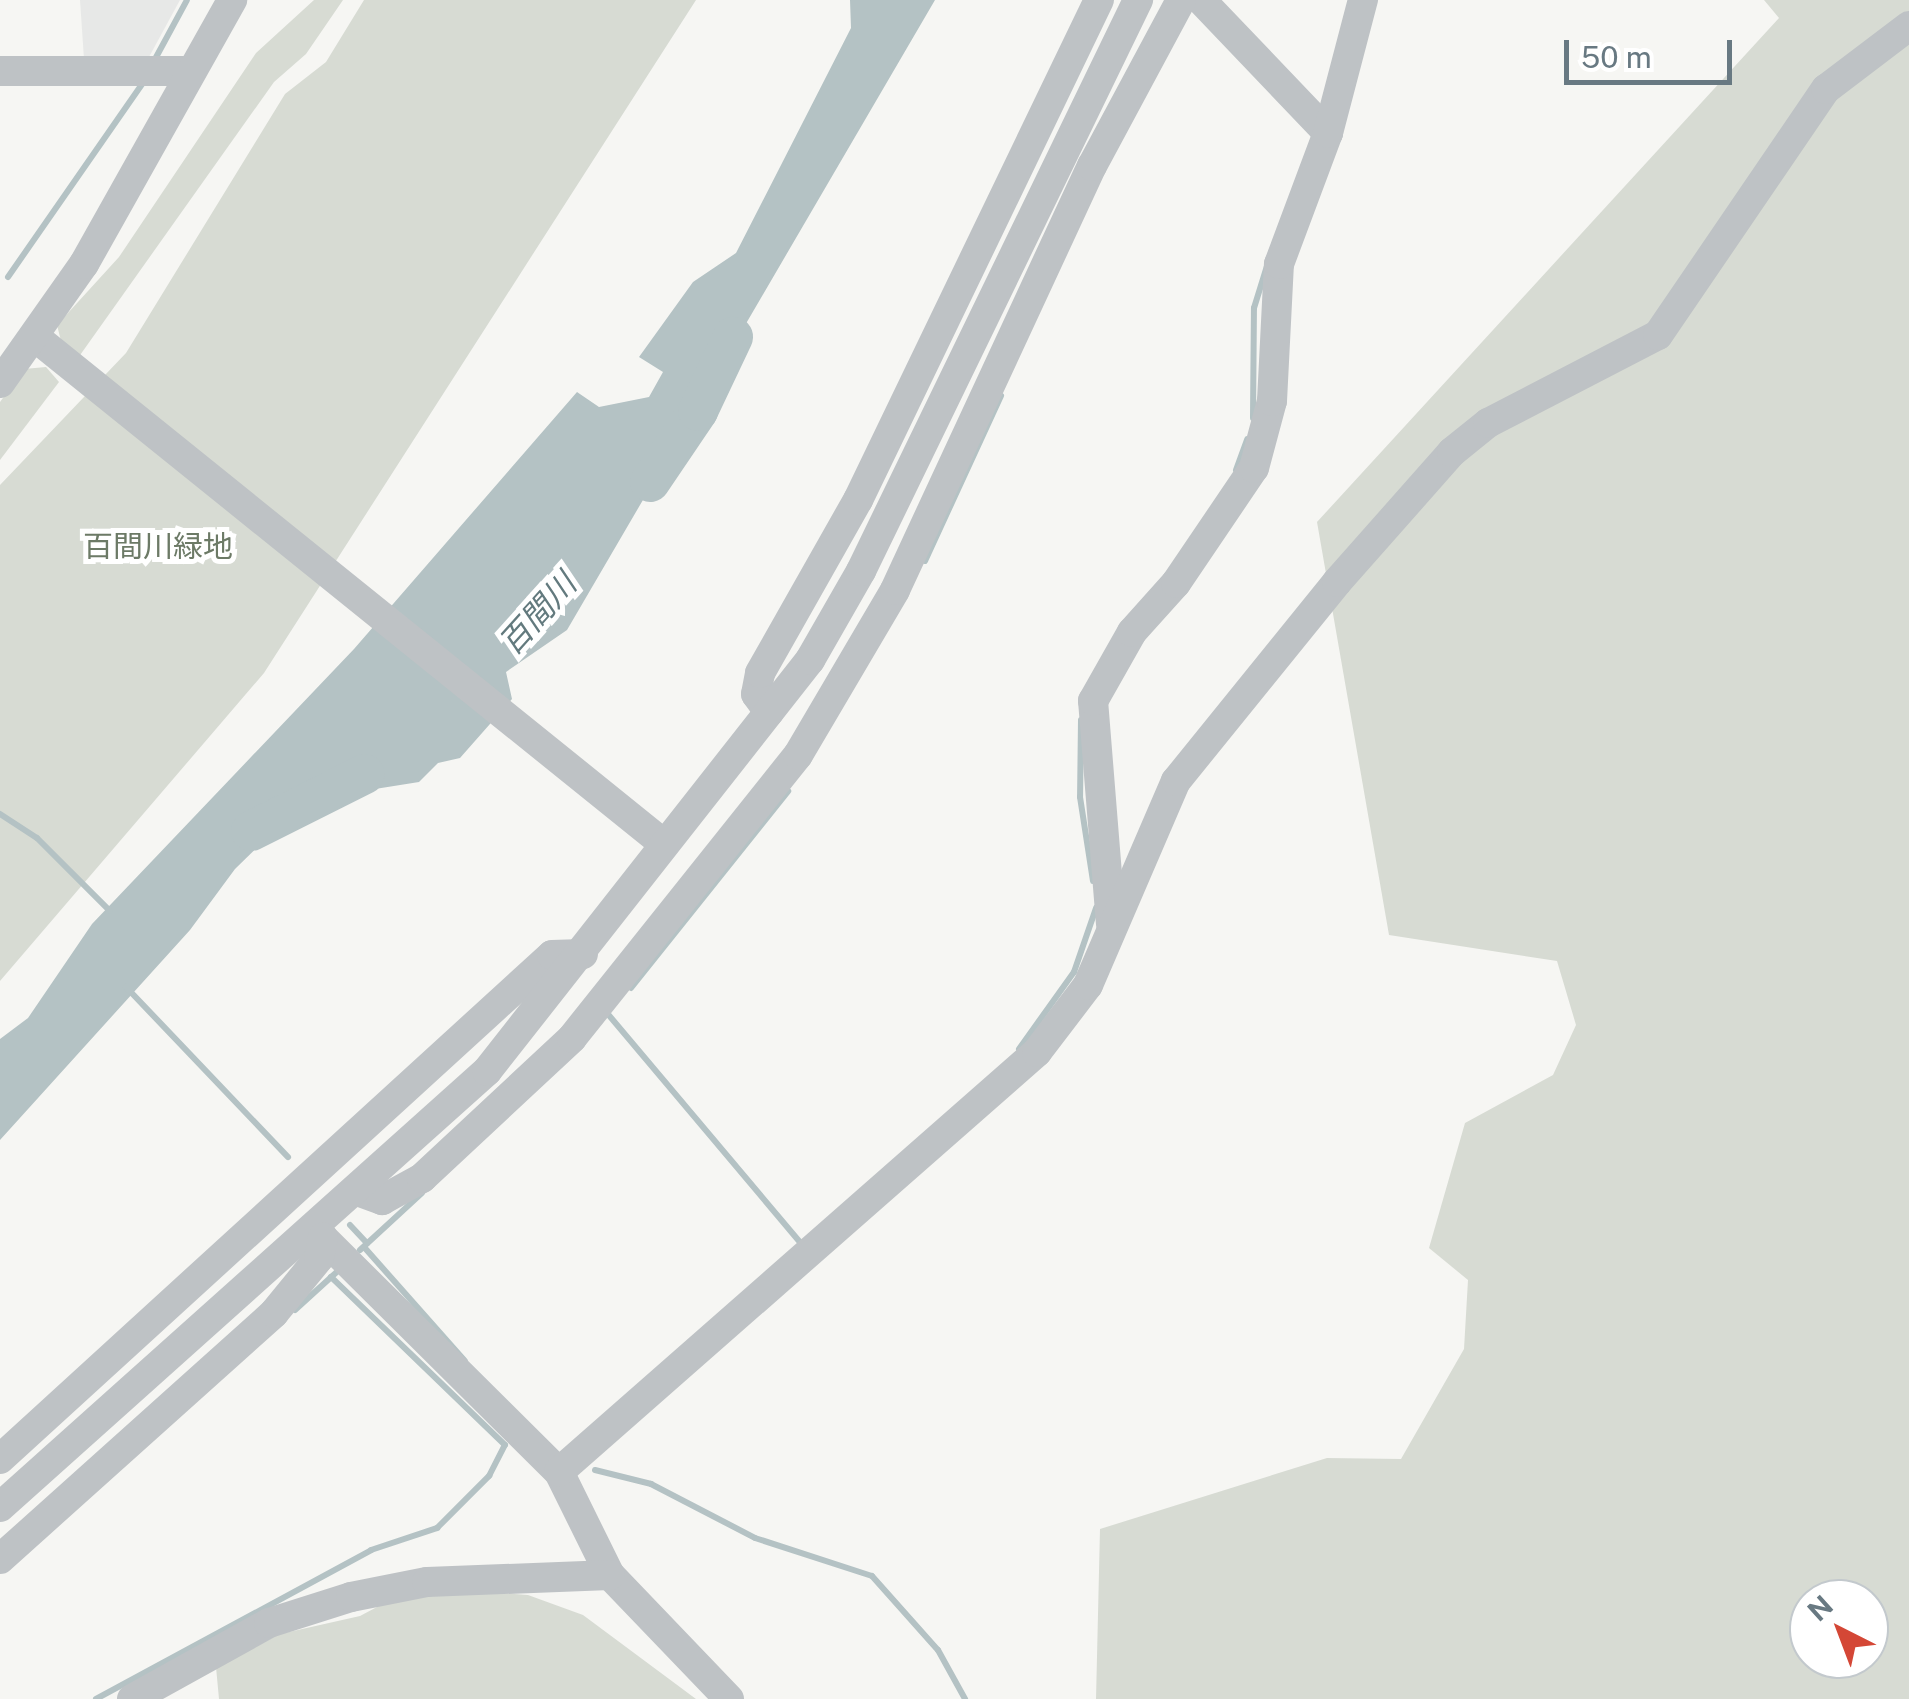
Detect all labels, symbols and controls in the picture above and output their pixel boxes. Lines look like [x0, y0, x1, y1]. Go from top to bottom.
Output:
scale bar [1569, 20, 1736, 82]
text: 50 m [1581, 39, 1652, 75]
park label: 百間川緑地 [83, 528, 233, 564]
water label: 百間川 [492, 565, 584, 663]
north arrow [1789, 1579, 1889, 1679]
text: N [1801, 1588, 1839, 1627]

